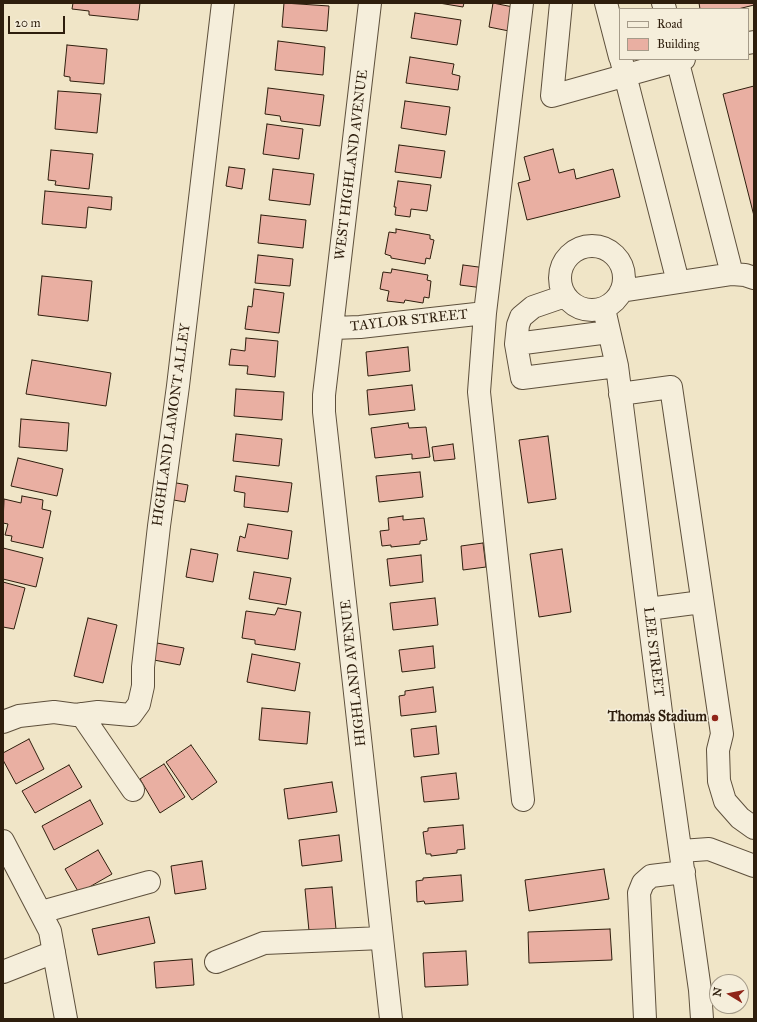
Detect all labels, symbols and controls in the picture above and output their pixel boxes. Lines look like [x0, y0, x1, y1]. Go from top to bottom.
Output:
scale bar [10, 8, 67, 34]
legend [619, 8, 749, 60]
text: 20 m [15, 16, 41, 30]
text: Road [657, 17, 683, 31]
text: Building [657, 37, 699, 51]
street label: WEST HIGHLAND AVENUE [332, 69, 372, 261]
street label: TAYLOR STREET [349, 306, 469, 336]
street label: HIGHLAND LAMONT ALLEY [149, 322, 195, 528]
street label: HIGHLAND AVENUE [338, 599, 370, 747]
street label: LEE STREET [639, 606, 667, 698]
place label: Thomas Stadium [608, 710, 707, 726]
marker: Thomas Stadium [710, 713, 720, 723]
north arrow [709, 974, 749, 1014]
text: N [710, 986, 725, 998]

